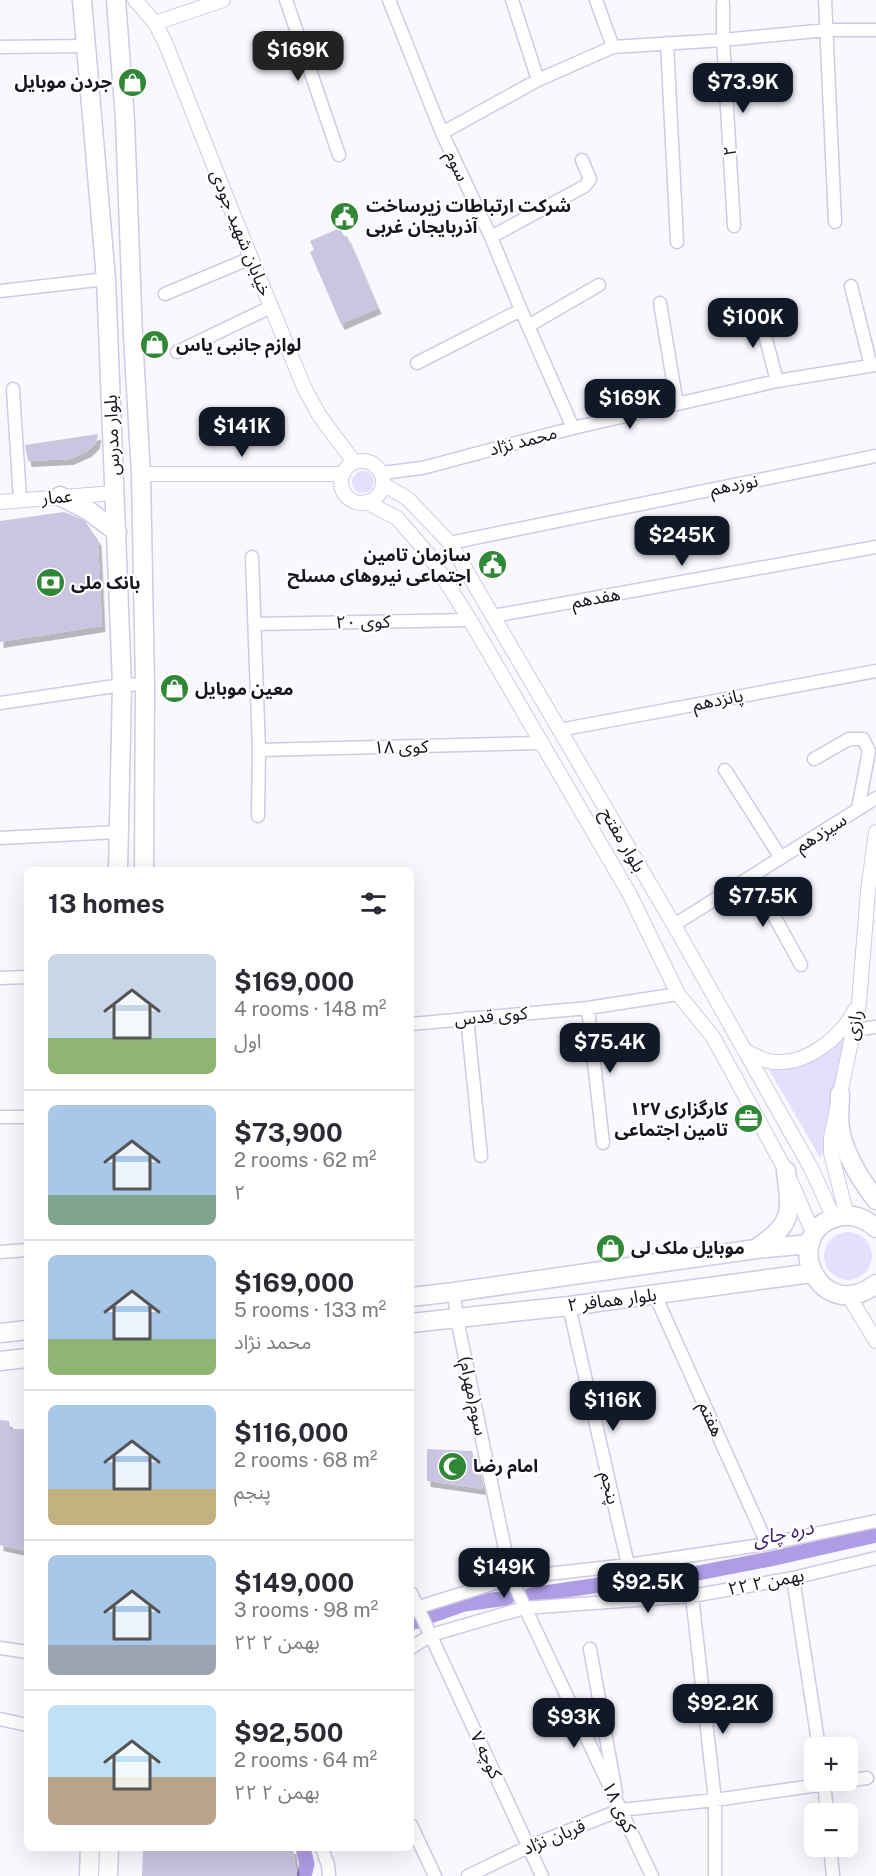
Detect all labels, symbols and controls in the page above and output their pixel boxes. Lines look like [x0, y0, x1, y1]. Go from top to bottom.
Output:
pin: $169K [256, 31, 340, 82]
text: $169K [267, 38, 329, 62]
pin: $73.9K [694, 63, 792, 114]
shop icon: جردن موبایل [117, 66, 149, 98]
text: $73.9K [707, 70, 779, 94]
place label: جردن موبایل [14, 71, 112, 93]
street label: ۲ [719, 145, 740, 157]
street label: سوم [438, 147, 474, 186]
street label: خیابان شهید جودی [206, 166, 276, 300]
place label: شرکت ارتباطات زیرساخت آذربایجان غربی [366, 195, 571, 238]
public building icon: شرکت ارتباطات زیرساخت آذربایجان غربی [329, 200, 361, 232]
pin: $100K [711, 298, 795, 349]
text: $100K [722, 305, 784, 329]
shop icon: لوازم جانبی یاس [139, 329, 171, 361]
place label: لوازم جانبی یاس [176, 334, 301, 358]
pin: $169K [588, 379, 672, 430]
text: $169K [599, 386, 661, 410]
street label: بلوار مدرس [100, 394, 124, 476]
pin: $141K [200, 407, 284, 458]
text: $141K [213, 414, 271, 438]
street label: محمد نژاد [487, 421, 559, 461]
street label: نوزدهم [708, 470, 760, 502]
street label: عمار [39, 485, 74, 509]
pin: $245K [640, 516, 724, 567]
text: $245K [648, 523, 716, 547]
place label: سازمان تامین اجتماعی نیروهای مسلح [287, 544, 471, 589]
public building icon: سازمان تامین اجتماعی نیروهای مسلح [476, 549, 508, 581]
bank icon: بانک ملی [34, 567, 66, 599]
place label: بانک ملی [71, 572, 140, 593]
street label: هفدهم [570, 583, 623, 615]
street label: کوی ۲۰ [336, 611, 391, 633]
shop icon: معین موبایل [158, 673, 190, 705]
place label: معین موبایل [195, 678, 293, 699]
street label: پانزدهم [691, 684, 746, 718]
street label: کوی ۱۸ [374, 736, 429, 758]
street label: بلوار مفتح [594, 804, 650, 877]
street label: سیزدهم [791, 809, 852, 859]
pin: $77.5K [714, 877, 812, 928]
text: $77.5K [728, 884, 798, 908]
icon: filters [357, 887, 390, 920]
text: 13 homes [48, 888, 165, 919]
text: $169,000 [234, 966, 354, 997]
icon: home [96, 978, 168, 1050]
text: 4 rooms · 148 m² [234, 997, 386, 1021]
street label: کوی قدس [454, 1002, 529, 1030]
street label: رازی [840, 1008, 868, 1042]
pin: $75.4K [561, 1023, 659, 1074]
text: اول [234, 1029, 262, 1053]
text: $75.4K [574, 1030, 646, 1054]
place label: کارگزاری ۱۲۷ تامین اجتماعی [614, 1098, 729, 1140]
office icon: کارگزاری ۱۲۷ تامین اجتماعی [733, 1103, 765, 1135]
text: $73,900 [234, 1117, 343, 1148]
icon: home [96, 1129, 168, 1201]
text: 2 rooms · 62 m² [234, 1148, 376, 1172]
text: ۲ [234, 1180, 245, 1204]
shop icon: موبایل ملک لی [594, 1232, 626, 1264]
place label: موبایل ملک لی [631, 1237, 745, 1258]
text: $169,000 [234, 1267, 354, 1298]
icon: home [96, 1279, 168, 1351]
street label: بلوار همافر ۲ [566, 1284, 658, 1316]
text: 5 rooms · 133 m² [234, 1298, 386, 1322]
text: محمد نژاد [234, 1330, 311, 1354]
street label: سوم(مهرام) [451, 1354, 492, 1438]
pin: $116K [571, 1381, 655, 1432]
text: $116K [584, 1388, 642, 1412]
street label: هفتم [692, 1398, 728, 1441]
text: $116,000 [234, 1417, 348, 1448]
icon: home [96, 1429, 168, 1501]
text: 2 rooms · 68 m² [234, 1448, 377, 1472]
mosque icon: امام رضا [436, 1450, 468, 1482]
place label: امام رضا [473, 1455, 538, 1479]
street label: پنجم [594, 1469, 624, 1507]
text: پنجم [234, 1480, 271, 1504]
water label: دره چای [750, 1515, 816, 1552]
pin: $149K [462, 1548, 546, 1599]
text: $149K [473, 1555, 535, 1579]
pin: $92.5K [599, 1563, 697, 1614]
street label: ۲۲ بهمن ۲ [726, 1564, 806, 1600]
text: $149,000 [234, 1567, 354, 1598]
text: $92.5K [612, 1570, 684, 1594]
icon: home [96, 1579, 168, 1651]
text: 3 rooms · 98 m² [234, 1598, 378, 1622]
text: ۲۲ بهمن ۲ [234, 1630, 320, 1654]
pin: $92.2K [674, 1684, 772, 1735]
text: $92.2K [687, 1691, 759, 1715]
pin: $93K [538, 1698, 610, 1749]
text: $93K [547, 1705, 601, 1729]
text: $92,500 [234, 1717, 344, 1748]
street label: کوچه ۷ [465, 1728, 507, 1783]
icon: home [96, 1729, 168, 1801]
map controls [804, 1737, 858, 1857]
button: + [804, 1737, 858, 1791]
text: 2 rooms · 64 m² [234, 1748, 377, 1772]
street label: کوی ۱۸ [597, 1778, 641, 1837]
text: ۲۲ بهمن ۲ [234, 1780, 320, 1804]
button: − [804, 1803, 858, 1857]
street label: قربان نژاد [519, 1814, 589, 1860]

